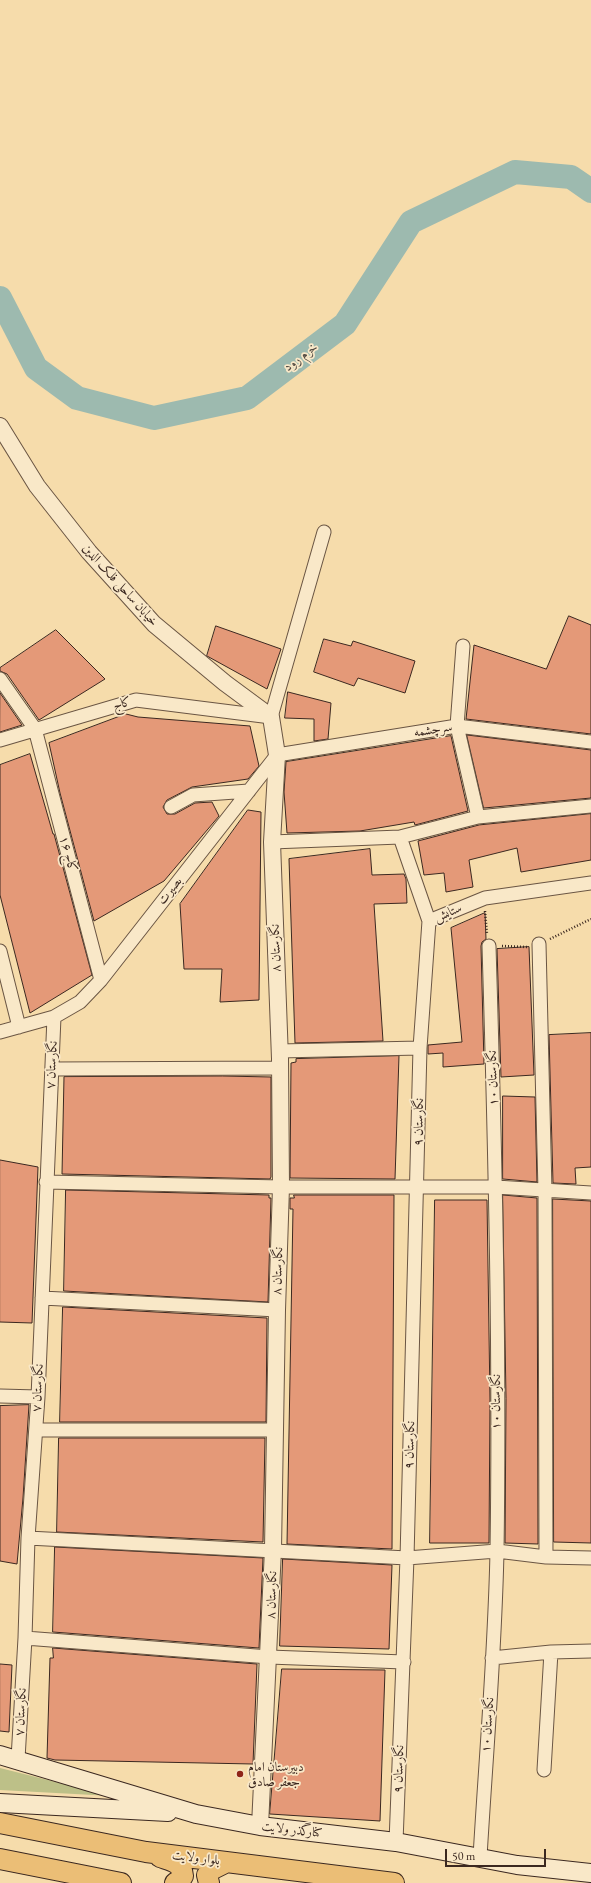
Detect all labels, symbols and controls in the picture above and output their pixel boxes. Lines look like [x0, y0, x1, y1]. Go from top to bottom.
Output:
water label: خرم رود [280, 339, 322, 375]
street label: خیابان ساحلی فلک الدین [79, 540, 161, 630]
street label: کاج [111, 694, 133, 714]
street label: سرچشمه [413, 719, 453, 741]
street label: کاج ۱۶ [56, 834, 80, 874]
street label: بصیرت [154, 874, 186, 908]
street label: ستایش [432, 900, 464, 926]
street label: نگارستان ۸ [267, 924, 285, 972]
street label: نگارستان ۷ [43, 1041, 61, 1089]
street label: نگارستان ۱۰ [484, 1050, 502, 1106]
street label: نگارستان ۹ [411, 1098, 427, 1146]
street label: نگارستان ۸ [269, 1247, 287, 1295]
street label: نگارستان ۷ [29, 1364, 47, 1412]
street label: نگارستان ۱۰ [488, 1374, 504, 1430]
street label: نگارستان ۹ [401, 1421, 419, 1469]
street label: نگارستان ۸ [263, 1571, 281, 1619]
street label: نگارستان ۷ [12, 1688, 30, 1736]
street label: نگارستان ۱۰ [478, 1697, 498, 1753]
street label: نگارستان ۹ [390, 1745, 408, 1793]
place label: دبیرستان امام جعفر صادق [248, 1759, 304, 1790]
marker: دبیرستان امام جعفر صادق [235, 1769, 245, 1779]
street label: کنارگذر ولایت [261, 1819, 323, 1841]
scale bar [447, 1841, 548, 1867]
street label: بلوار ولایت [171, 1847, 221, 1869]
text: 50 m [452, 1848, 475, 1864]

